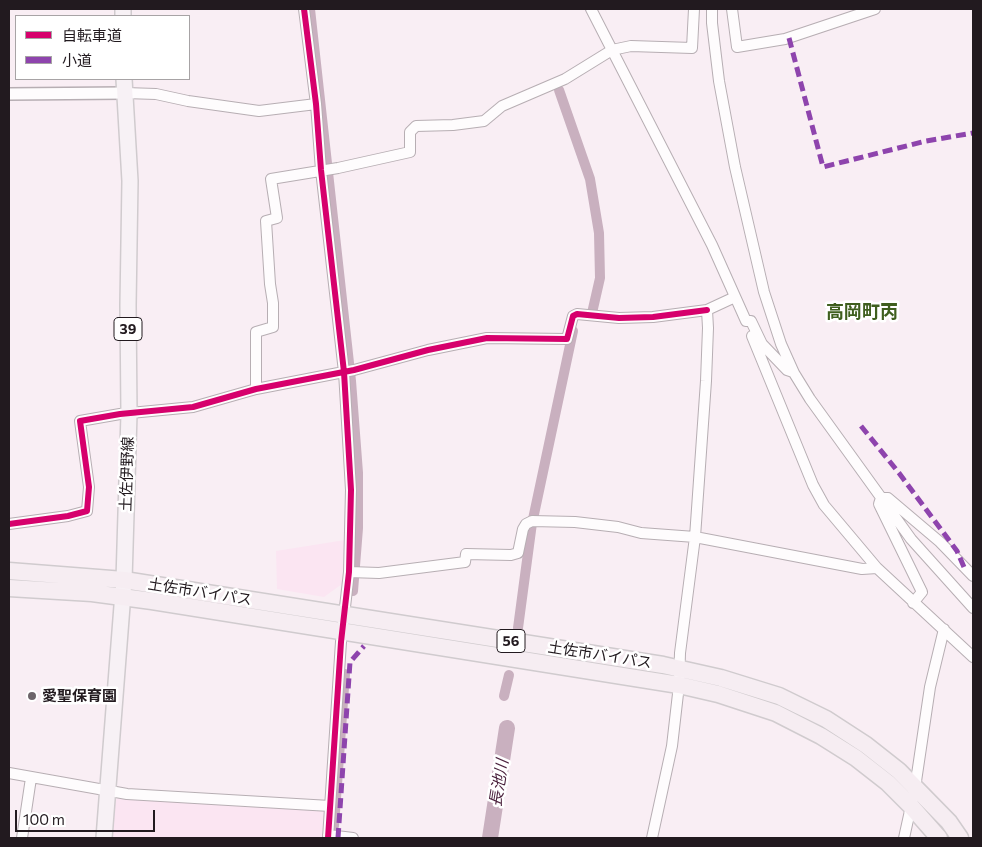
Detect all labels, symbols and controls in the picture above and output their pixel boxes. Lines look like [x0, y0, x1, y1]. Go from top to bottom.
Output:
legend [15, 15, 190, 80]
text: 自転車道 [62, 26, 122, 44]
text: 小道 [62, 51, 92, 69]
district label: 高岡町丙 [826, 301, 898, 323]
road number: 39 [114, 318, 142, 340]
street label: 土佐伊野線 [117, 436, 137, 512]
street label: 土佐市バイパス [147, 575, 253, 609]
road number: 56 [497, 630, 525, 652]
street label: 土佐市バイパス [547, 638, 653, 672]
place label: 愛聖保育園 [42, 687, 117, 705]
marker: 愛聖保育園 [26, 690, 38, 702]
water label: 長池川 [486, 758, 512, 808]
scale bar [18, 800, 158, 832]
text: 100 m [23, 810, 65, 828]

